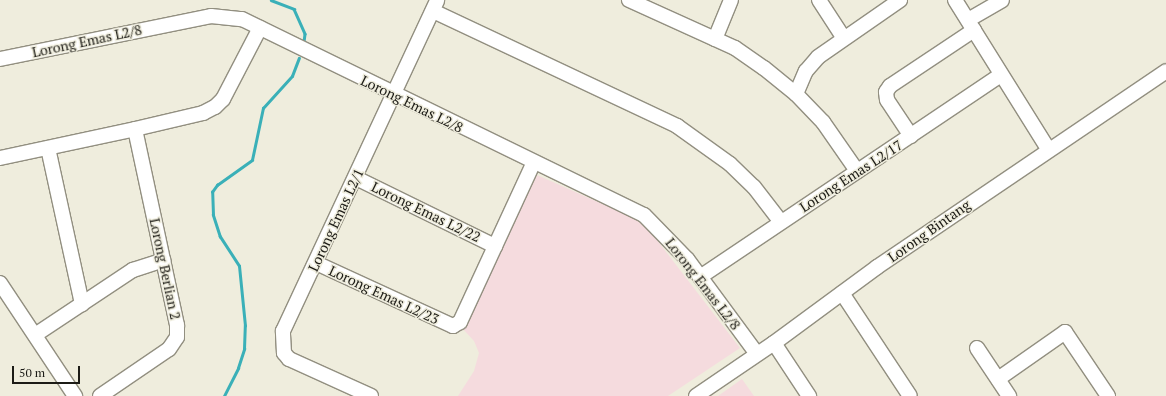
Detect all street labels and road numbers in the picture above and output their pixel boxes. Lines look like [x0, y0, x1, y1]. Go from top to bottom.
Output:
street label: Lorong Emas L2/8 [31, 21, 143, 61]
street label: Lorong Emas L2/8 [358, 72, 466, 136]
street label: Lorong Emas L2/17 [796, 136, 906, 216]
street label: Lorong Emas L2/1 [305, 166, 367, 274]
street label: Lorong Emas L2/22 [369, 178, 483, 246]
street label: Lorong Bintang [885, 196, 973, 266]
street label: Lorong Berlian 2 [146, 217, 184, 321]
street label: Lorong Emas L2/8 [662, 235, 744, 333]
street label: Lorong Emas L2/23 [326, 262, 442, 328]

